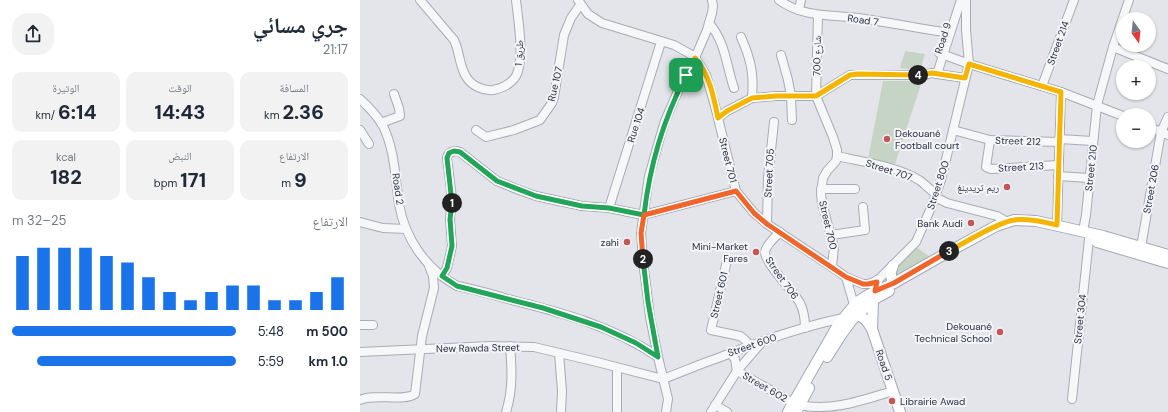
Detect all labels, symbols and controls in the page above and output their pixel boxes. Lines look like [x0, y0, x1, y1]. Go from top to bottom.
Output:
text: جري مسائي [253, 11, 348, 40]
street label: Road 7 [847, 11, 879, 29]
north arrow [1116, 12, 1156, 52]
map controls [1116, 12, 1156, 148]
button: share [12, 13, 54, 55]
street label: Street 214 [1044, 19, 1072, 67]
street label: Road 9 [932, 21, 954, 55]
street label: شارع 700 [810, 35, 824, 76]
street label: طريق 1 [512, 39, 526, 66]
text: 21:17 [323, 41, 348, 58]
pin [669, 58, 703, 92]
button: + [1116, 60, 1156, 100]
icon: arrive [675, 64, 697, 86]
street label: Rue 107 [545, 65, 565, 103]
pin: 4 [908, 65, 928, 85]
text: 4 [914, 68, 922, 82]
text: الوتيرة [53, 81, 79, 95]
text: الوقت [168, 81, 192, 95]
text: المسافة [279, 81, 309, 95]
text: 6:14 [58, 99, 97, 125]
text: 14:43 [155, 99, 205, 125]
text: 2.36 [282, 99, 324, 125]
street label: Rue 104 [624, 106, 648, 144]
text: /km [36, 108, 58, 122]
text: km [264, 108, 282, 122]
button: − [1116, 108, 1156, 148]
place label: Dekouané Football court [895, 127, 960, 152]
marker: Dekouané Football court [882, 134, 892, 144]
street label: Street 212 [995, 134, 1041, 148]
street label: Street 701 [716, 136, 740, 184]
street label: Street 210 [1082, 144, 1100, 192]
street label: Street 705 [761, 148, 777, 198]
text: النبض [168, 149, 192, 163]
text: الارتفاع [279, 149, 309, 163]
text: kcal [56, 150, 76, 164]
street label: Street 707 [864, 156, 914, 184]
street label: Street 800 [924, 159, 952, 211]
street label: Street 213 [998, 159, 1044, 175]
street label: Street 206 [1140, 163, 1162, 215]
text: 182 [50, 164, 82, 190]
text: 171 [180, 167, 206, 193]
text: 9 [294, 167, 307, 193]
street label: Road 2 [389, 172, 407, 206]
text: bpm [154, 176, 180, 190]
text: m [281, 176, 294, 190]
place label: ريم تريدينغ [957, 181, 999, 195]
marker: ريم تريدينغ [1002, 182, 1012, 192]
pin: 1 [442, 193, 462, 213]
text: 1 [450, 196, 454, 210]
street label: Street 700 [816, 199, 840, 251]
text: 25–32 m [12, 212, 66, 229]
text: الارتفاع [313, 213, 348, 230]
place label: Bank Audi [917, 217, 963, 230]
marker: Bank Audi [966, 218, 976, 228]
place label: zahi [601, 236, 619, 249]
marker: zahi [622, 237, 632, 247]
place label: Mini-Market Fares [692, 240, 748, 265]
pin: 3 [939, 241, 959, 261]
text: 3 [946, 244, 952, 258]
marker: Mini-Market Fares [751, 247, 761, 257]
pin: 2 [633, 249, 653, 269]
text: 2 [640, 252, 646, 266]
street label: Street 706 [763, 254, 801, 302]
street label: Street 601 [707, 271, 731, 319]
street label: Street 304 [1071, 294, 1089, 344]
place label: Dekouané Technical School [915, 320, 992, 345]
text: 5:48 [258, 323, 284, 340]
text: 500 m [306, 323, 348, 340]
marker: Dekouané Technical School [995, 327, 1005, 337]
street label: Street 600 [726, 331, 778, 359]
street label: New Rawda Street [436, 341, 520, 355]
street label: Road 5 [873, 348, 895, 382]
text: 5:59 [258, 353, 284, 370]
text: 1.0 km [309, 353, 348, 370]
street label: Street 602 [740, 369, 790, 405]
place label: Librairie Awad [900, 395, 965, 408]
marker: Librairie Awad [887, 396, 897, 406]

